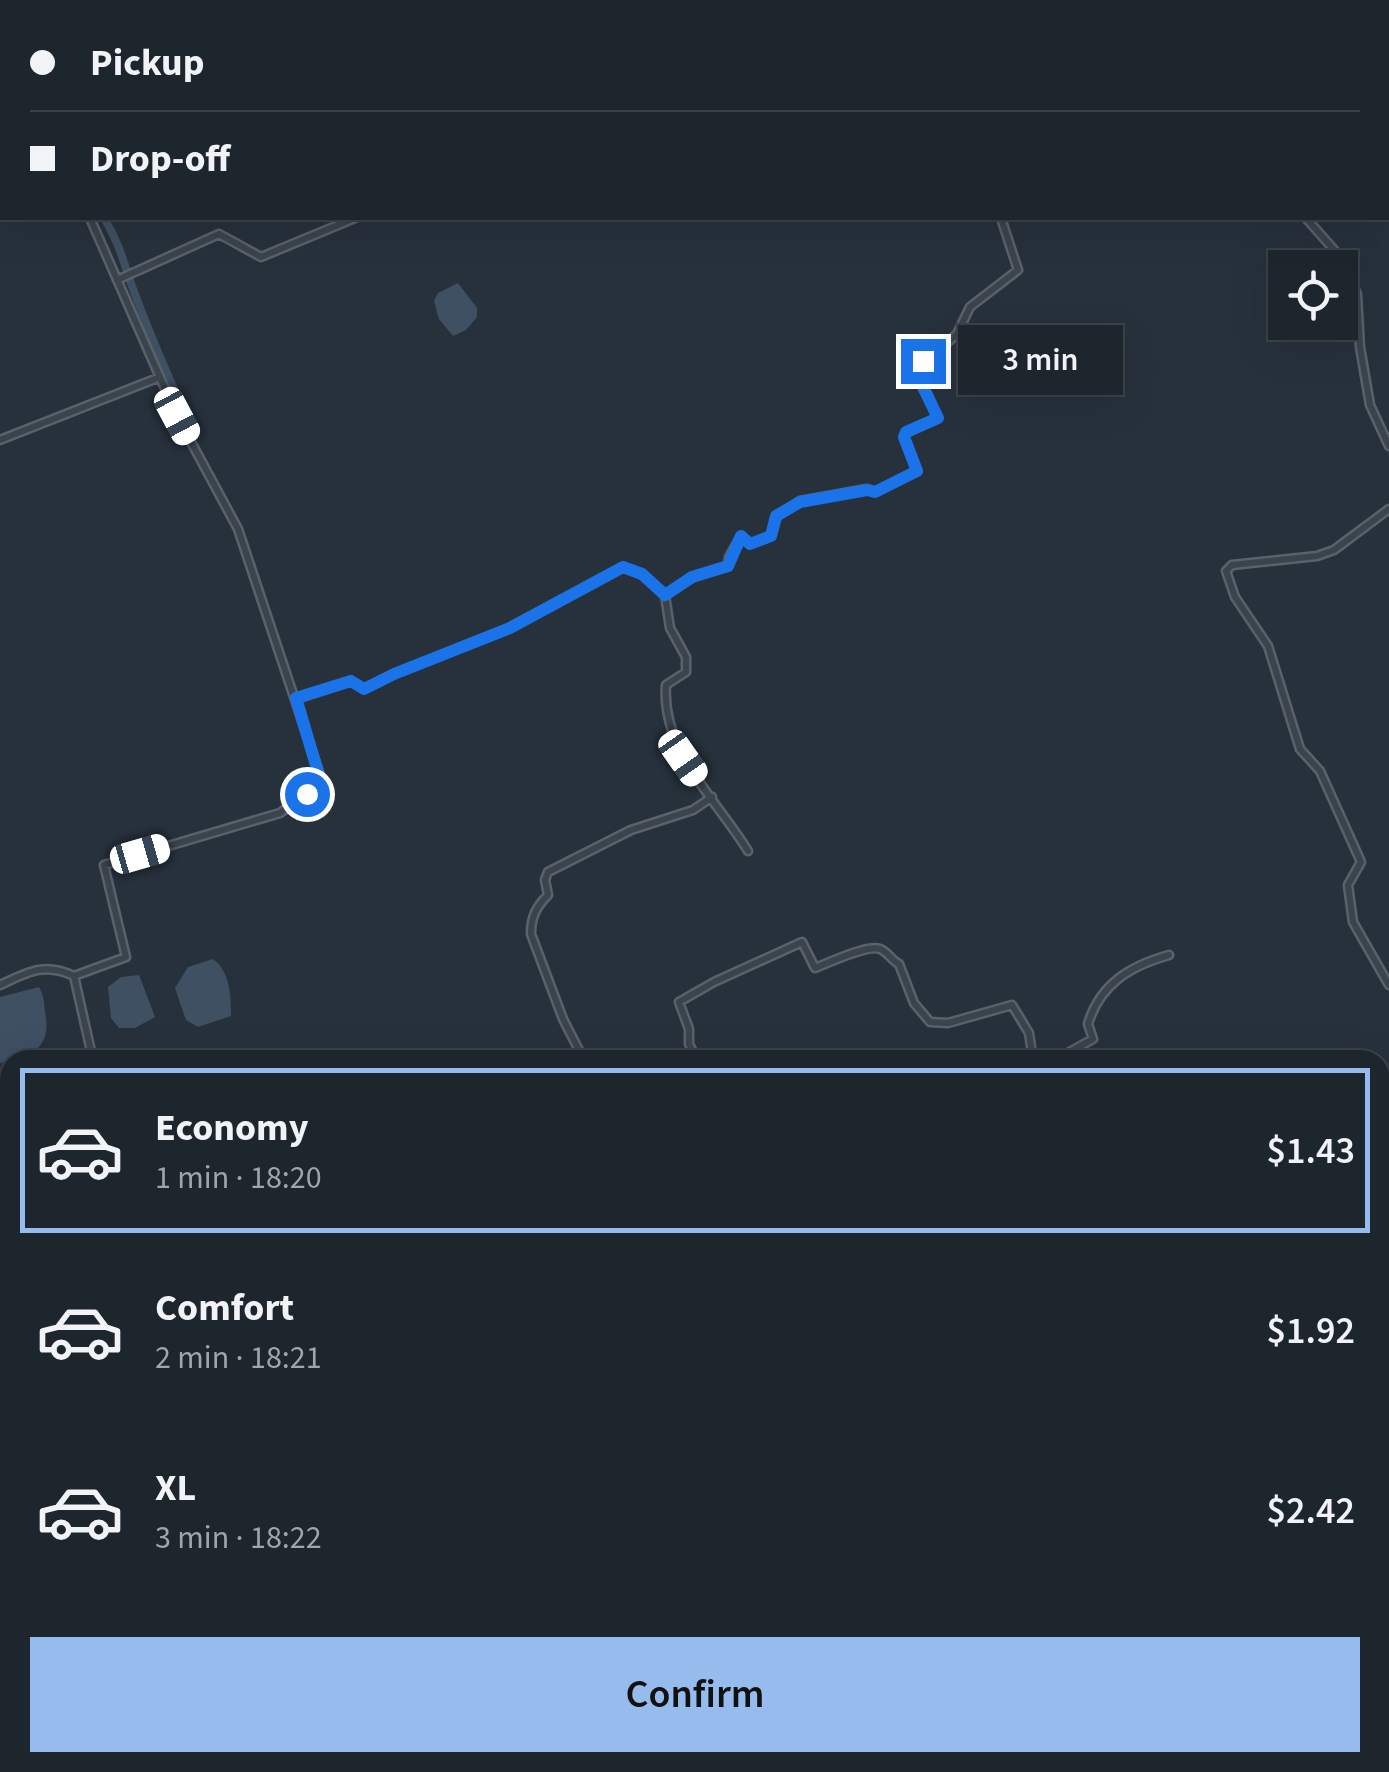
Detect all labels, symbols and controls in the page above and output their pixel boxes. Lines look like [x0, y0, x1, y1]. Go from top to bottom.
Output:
text: Pickup [90, 36, 204, 90]
text: Drop-off [90, 132, 230, 186]
map controls [1268, 250, 1358, 340]
button: locate [1268, 250, 1358, 340]
callout: 3 min [958, 326, 1123, 396]
text: 3 min [1002, 337, 1079, 383]
route end [901, 339, 946, 384]
car [150, 382, 204, 450]
car [654, 725, 712, 791]
route start [285, 772, 330, 817]
car [107, 831, 173, 877]
text: Economy [155, 1101, 308, 1155]
icon: car [35, 1106, 125, 1196]
text: $1.43 [1267, 1124, 1355, 1178]
text: 1 min · 18:20 [155, 1155, 322, 1201]
text: Comfort [155, 1281, 294, 1335]
icon: car [35, 1286, 125, 1376]
text: $1.92 [1267, 1304, 1355, 1358]
text: 2 min · 18:21 [155, 1335, 322, 1381]
text: XL [155, 1461, 196, 1515]
icon: car [35, 1466, 125, 1556]
text: $2.42 [1267, 1484, 1355, 1538]
text: 3 min · 18:22 [155, 1515, 322, 1561]
button: Confirm [30, 1637, 1360, 1752]

